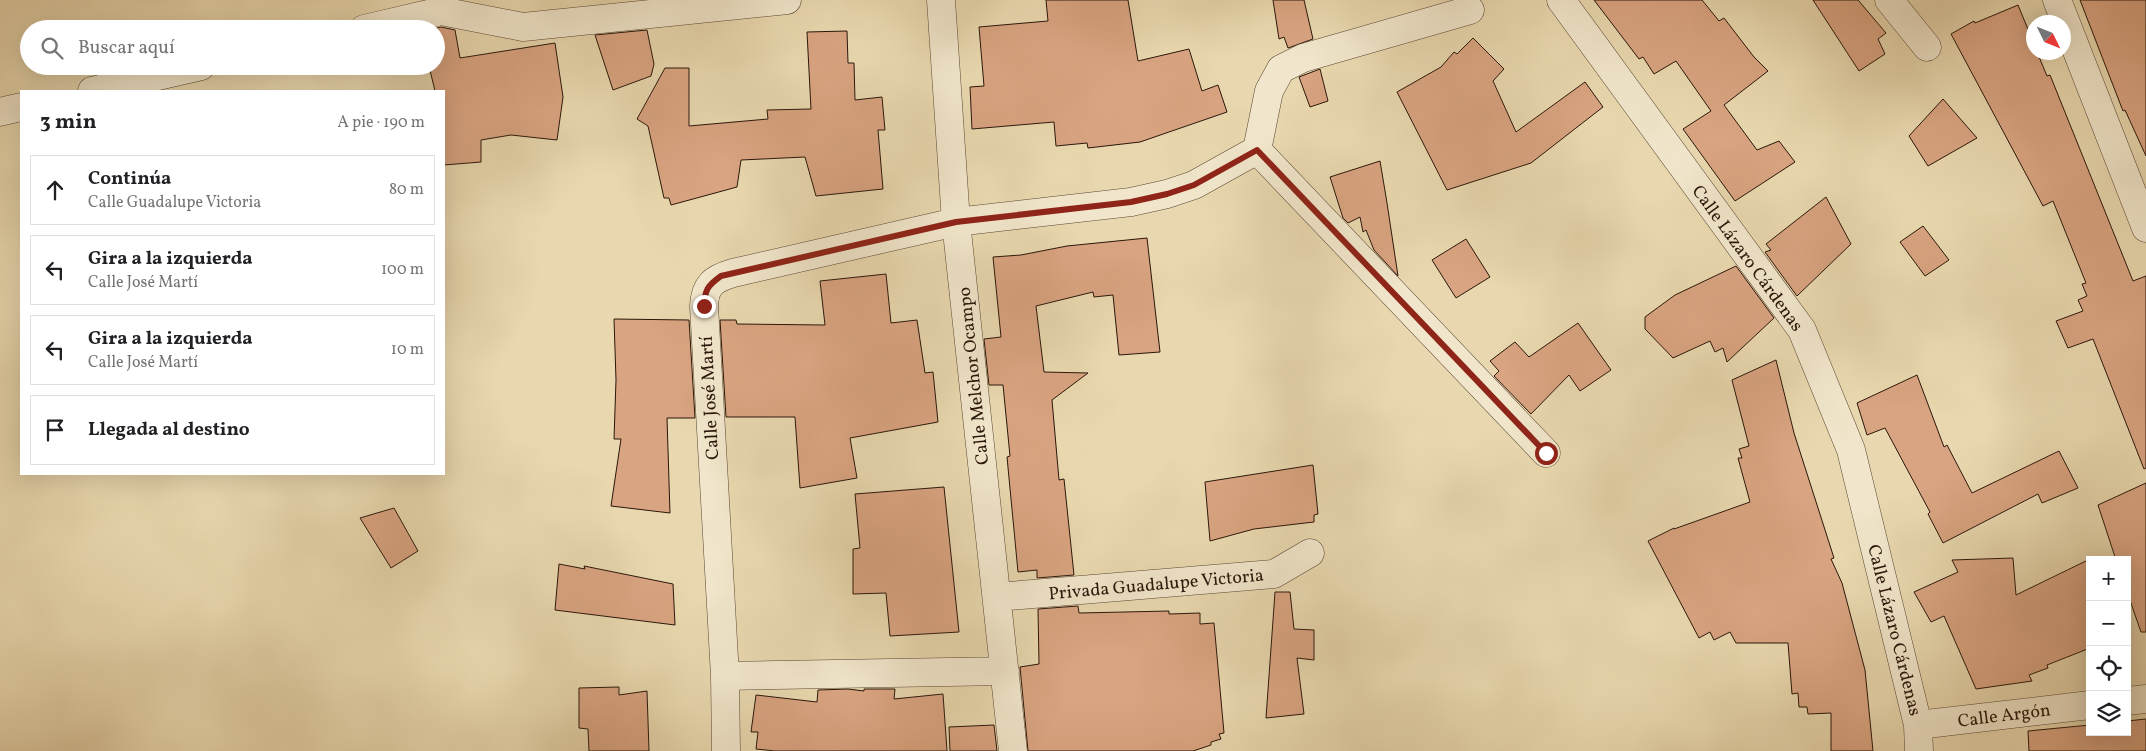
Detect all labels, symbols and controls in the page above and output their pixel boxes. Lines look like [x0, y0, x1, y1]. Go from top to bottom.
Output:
north arrow [2026, 15, 2071, 60]
search box [20, 20, 445, 75]
icon: search [38, 34, 66, 62]
text: Buscar aquí [78, 35, 175, 61]
text: 3 min [40, 108, 96, 137]
text: A pie · 190 m [338, 112, 425, 134]
text: Continúa [88, 166, 171, 192]
icon: ahead [41, 176, 69, 204]
text: 80 m [389, 179, 424, 201]
street label: Calle Lázaro Cárdenas [1685, 180, 1809, 337]
text: Calle Guadalupe Victoria [88, 192, 261, 214]
text: Gira a la izquierda [88, 246, 253, 272]
icon: left [41, 256, 69, 284]
text: 100 m [381, 259, 424, 281]
text: Calle José Martí [88, 272, 198, 294]
street label: Calle Melchor Ocampo [953, 286, 996, 466]
route end [693, 295, 716, 318]
text: Gira a la izquierda [88, 326, 253, 352]
street label: Calle José Martí [695, 335, 726, 460]
icon: left [41, 336, 69, 364]
text: 10 m [391, 339, 424, 361]
text: Calle José Martí [88, 352, 198, 374]
icon: arrive [41, 416, 69, 444]
text: Llegada al destino [88, 417, 250, 443]
route start [1535, 442, 1558, 465]
street label: Calle Lázaro Cárdenas [1860, 542, 1927, 719]
map controls [2086, 556, 2131, 736]
button: + [2086, 556, 2131, 601]
street label: Privada Guadalupe Victoria [1047, 564, 1265, 607]
button: − [2086, 601, 2131, 646]
button: locate [2086, 646, 2131, 691]
button: layers [2086, 691, 2131, 736]
street label: Calle Argón [1956, 698, 2052, 735]

